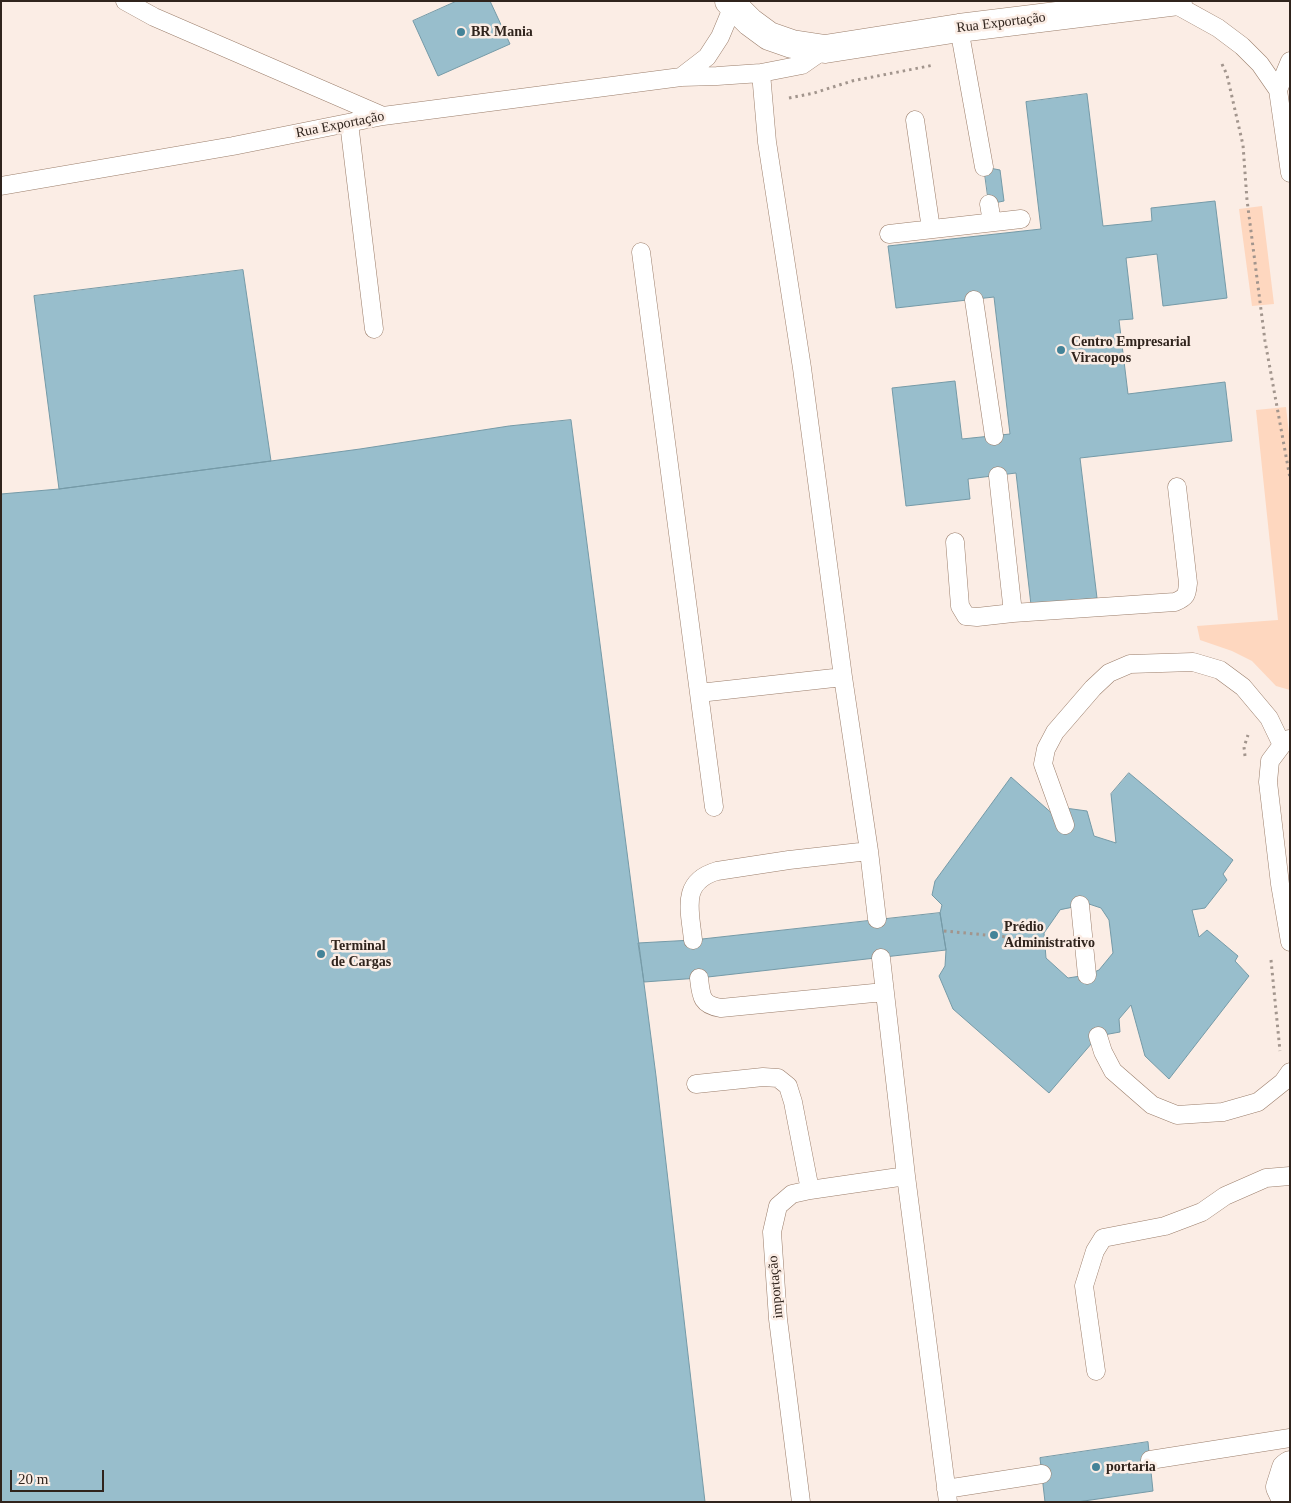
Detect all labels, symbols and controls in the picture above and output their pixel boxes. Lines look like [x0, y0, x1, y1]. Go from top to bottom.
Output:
street label: Rua Exportação [955, 9, 1047, 37]
place label: BR Mania [471, 24, 533, 40]
marker: BR Mania [455, 26, 467, 38]
street label: Rua Exportação [294, 108, 386, 142]
place label: Centro Empresarial Viracopos [1071, 334, 1191, 367]
marker: Centro Empresarial Viracopos [1055, 344, 1067, 356]
place label: Prédio Administrativo [1004, 919, 1095, 952]
marker: Prédio Administrativo [988, 929, 1000, 941]
place label: Terminal de Cargas [331, 938, 391, 970]
marker: Terminal de Cargas [315, 948, 327, 960]
street label: importação [765, 1255, 787, 1319]
place label: portaria [1106, 1459, 1156, 1475]
scale bar [12, 1460, 106, 1492]
marker: portaria [1090, 1461, 1102, 1473]
text: 20 m [18, 1471, 48, 1487]

